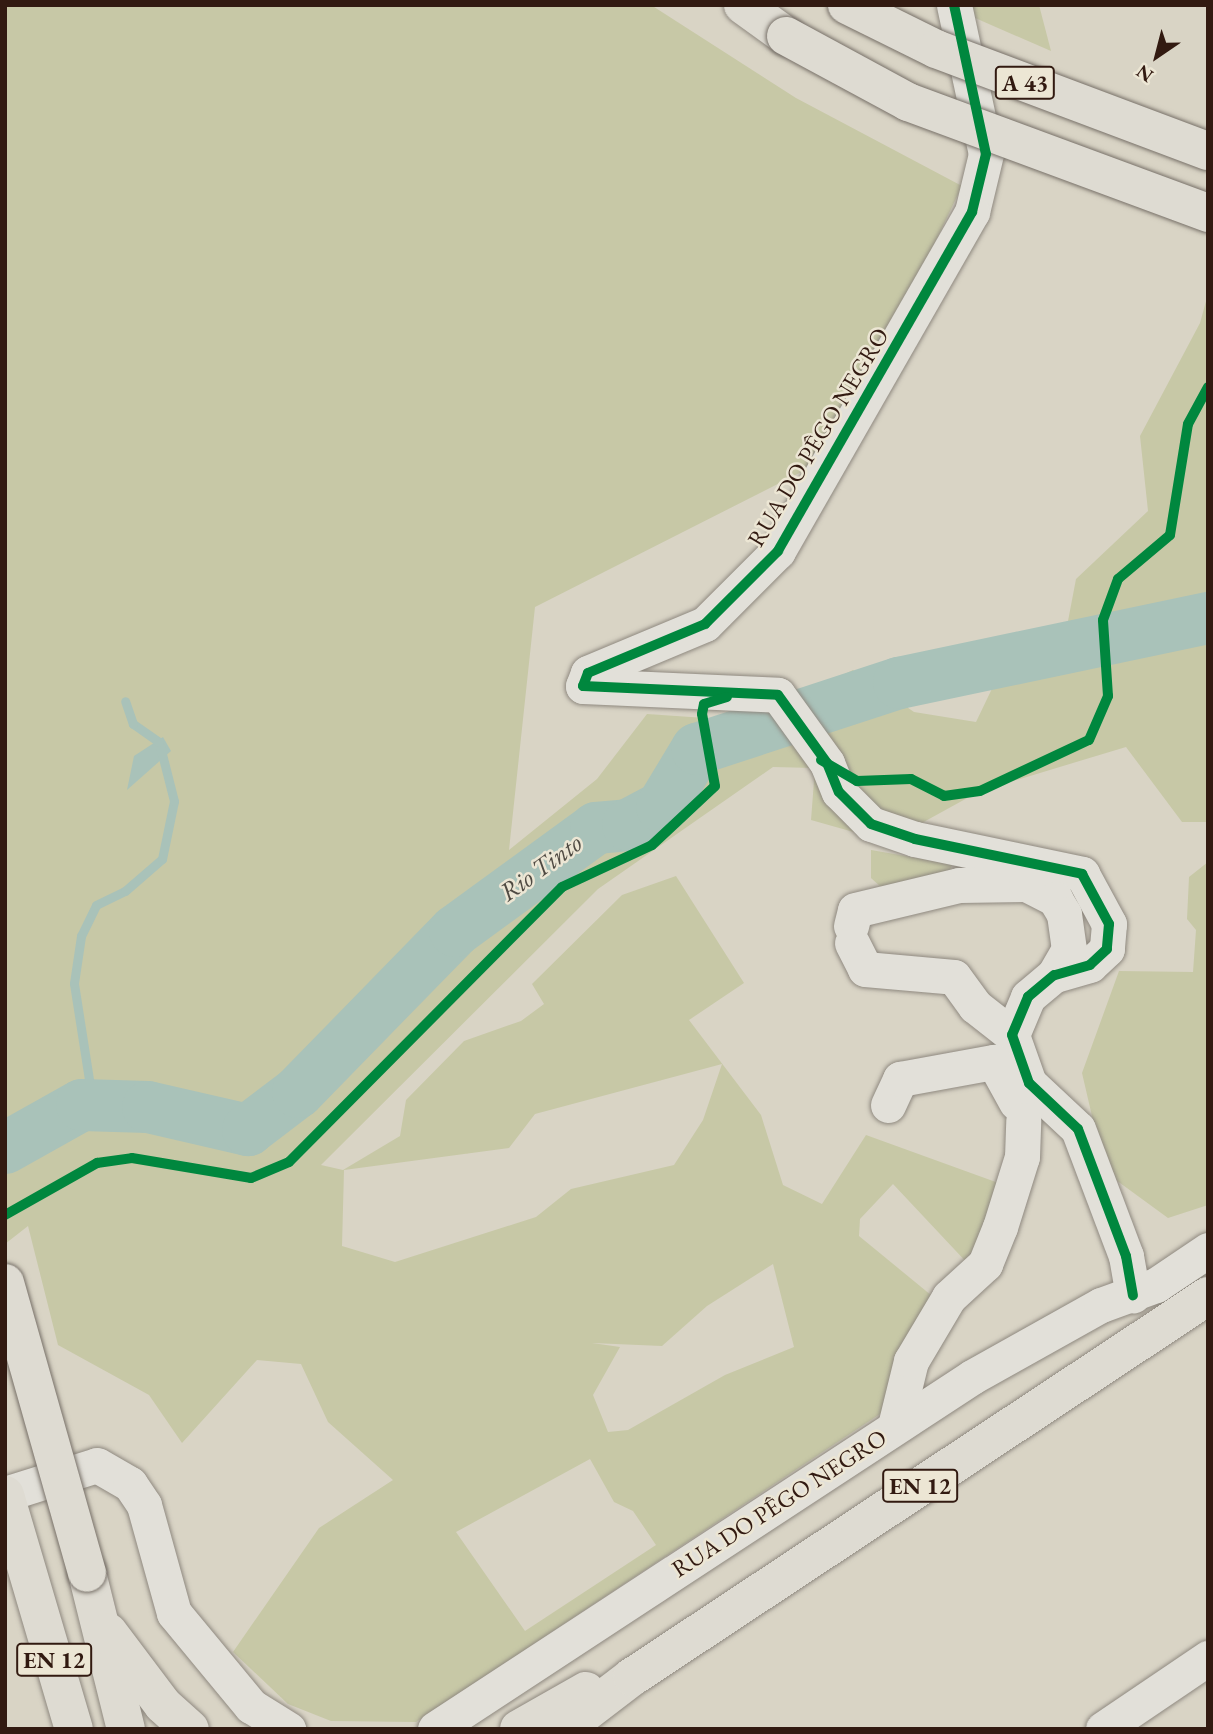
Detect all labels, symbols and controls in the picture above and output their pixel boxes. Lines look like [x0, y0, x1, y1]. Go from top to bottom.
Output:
north arrow [1122, 21, 1192, 91]
text: N [1131, 59, 1158, 88]
road number: A 43 [993, 64, 1056, 102]
street label: RUA DO PÊGO NEGRO [741, 322, 895, 552]
water label: Rio Tinto [494, 828, 588, 908]
street label: RUA DO PÊGO NEGRO [666, 1423, 892, 1583]
road number: EN 12 [881, 1466, 958, 1506]
road number: EN 12 [16, 1640, 92, 1680]

